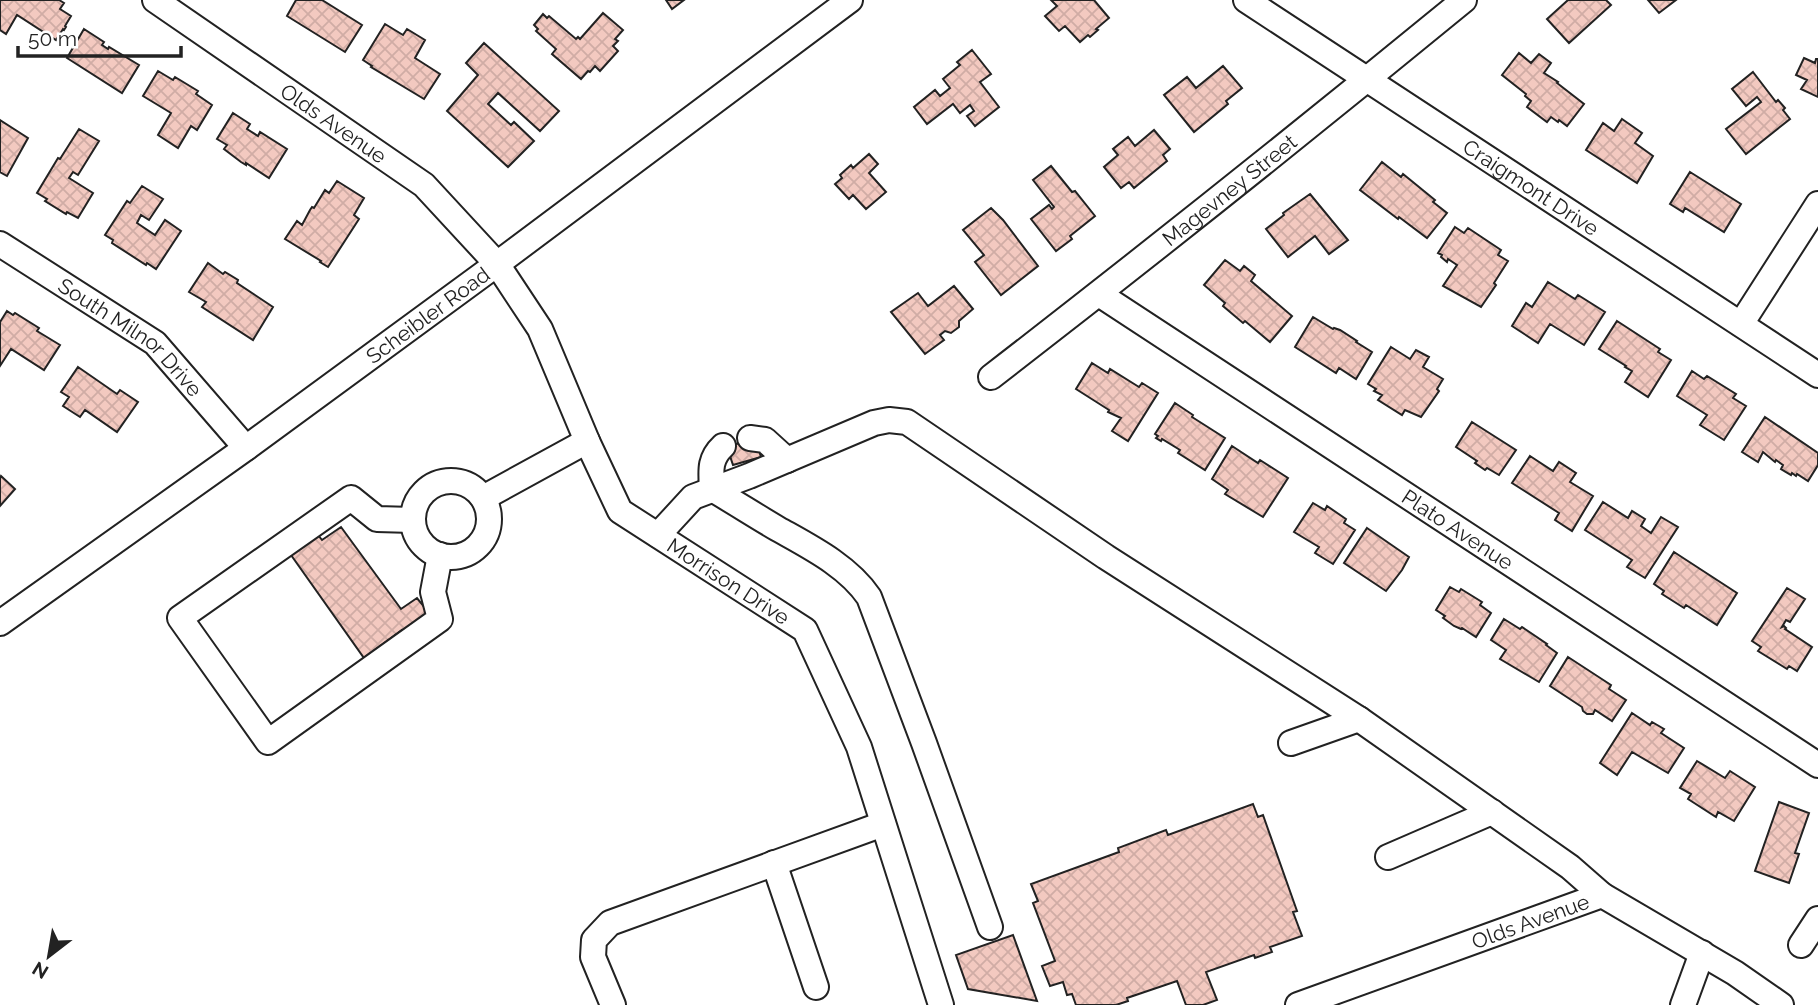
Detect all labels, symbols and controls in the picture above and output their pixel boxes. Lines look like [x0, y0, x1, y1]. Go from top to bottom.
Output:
scale bar [18, 14, 180, 58]
text: 50 m [28, 26, 77, 51]
street label: Olds Avenue [276, 78, 392, 168]
street label: Magevney Street [1157, 129, 1301, 251]
street label: Craigmont Drive [1459, 133, 1604, 241]
street label: Scheibler Road [361, 261, 494, 368]
street label: South Milnor Drive [54, 272, 208, 401]
street label: Plato Avenue [1397, 484, 1518, 575]
street label: Morrison Drive [663, 532, 794, 629]
street label: Olds Avenue [1468, 888, 1592, 954]
north arrow [14, 921, 84, 991]
text: N [28, 957, 52, 984]

